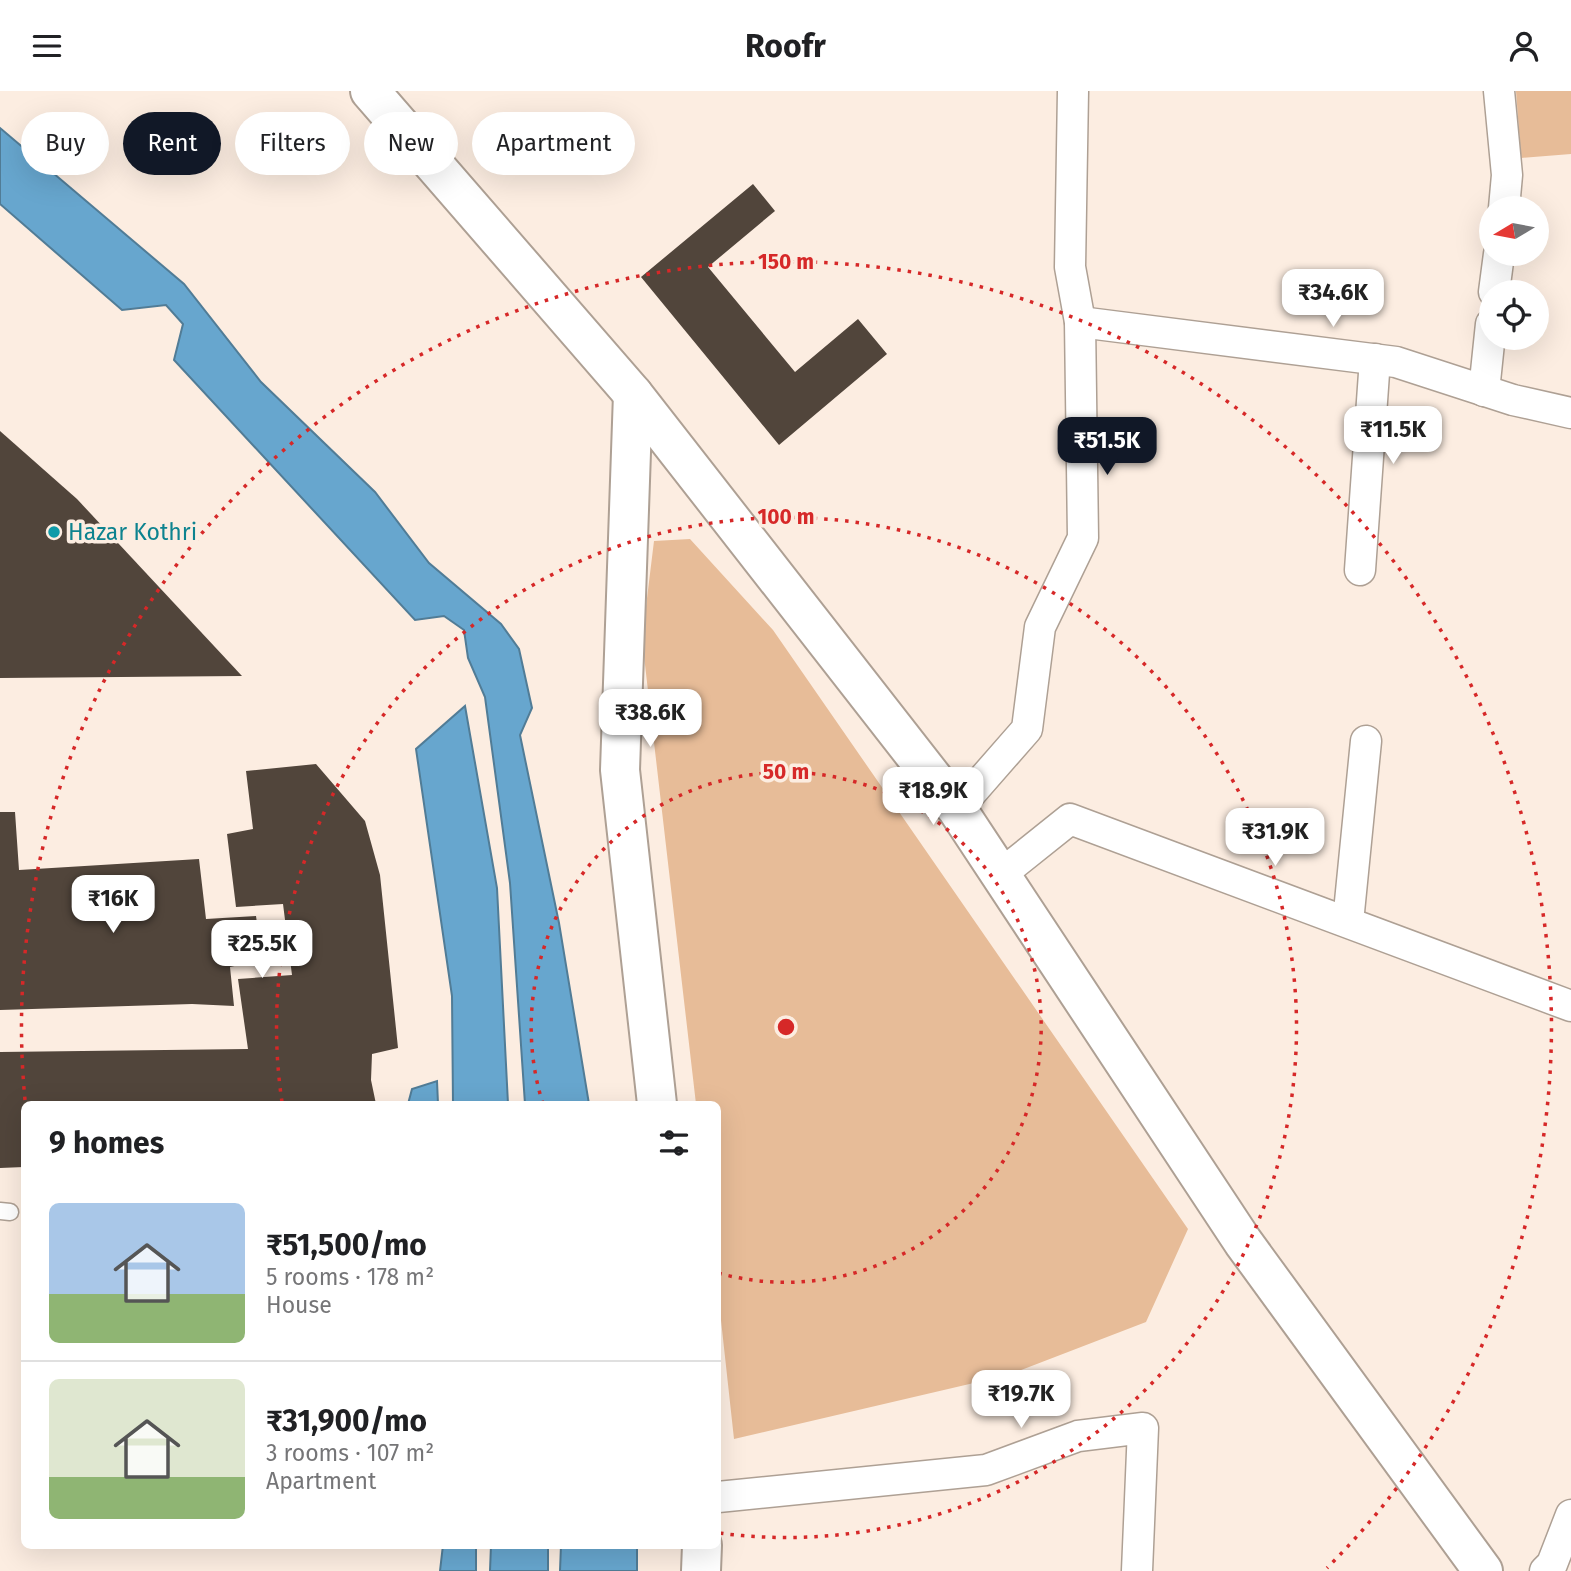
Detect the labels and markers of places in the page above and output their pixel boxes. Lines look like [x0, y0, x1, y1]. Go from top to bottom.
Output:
pin: ₹34.6K [1276, 269, 1390, 329]
pin: ₹11.5K [1336, 407, 1450, 466]
pin: ₹51.5K [1050, 417, 1164, 477]
place label: Hazar Kothri [68, 518, 197, 546]
marker: Hazar Kothri [46, 524, 62, 540]
pin: ₹38.6K [593, 689, 707, 749]
pin: ₹18.9K [876, 767, 990, 827]
pin: ₹31.9K [1218, 809, 1332, 868]
pin: ₹16K [72, 875, 154, 935]
pin: ₹25.5K [205, 921, 319, 980]
centre of rings [774, 1015, 798, 1039]
pin: ₹19.7K [964, 1371, 1078, 1430]

